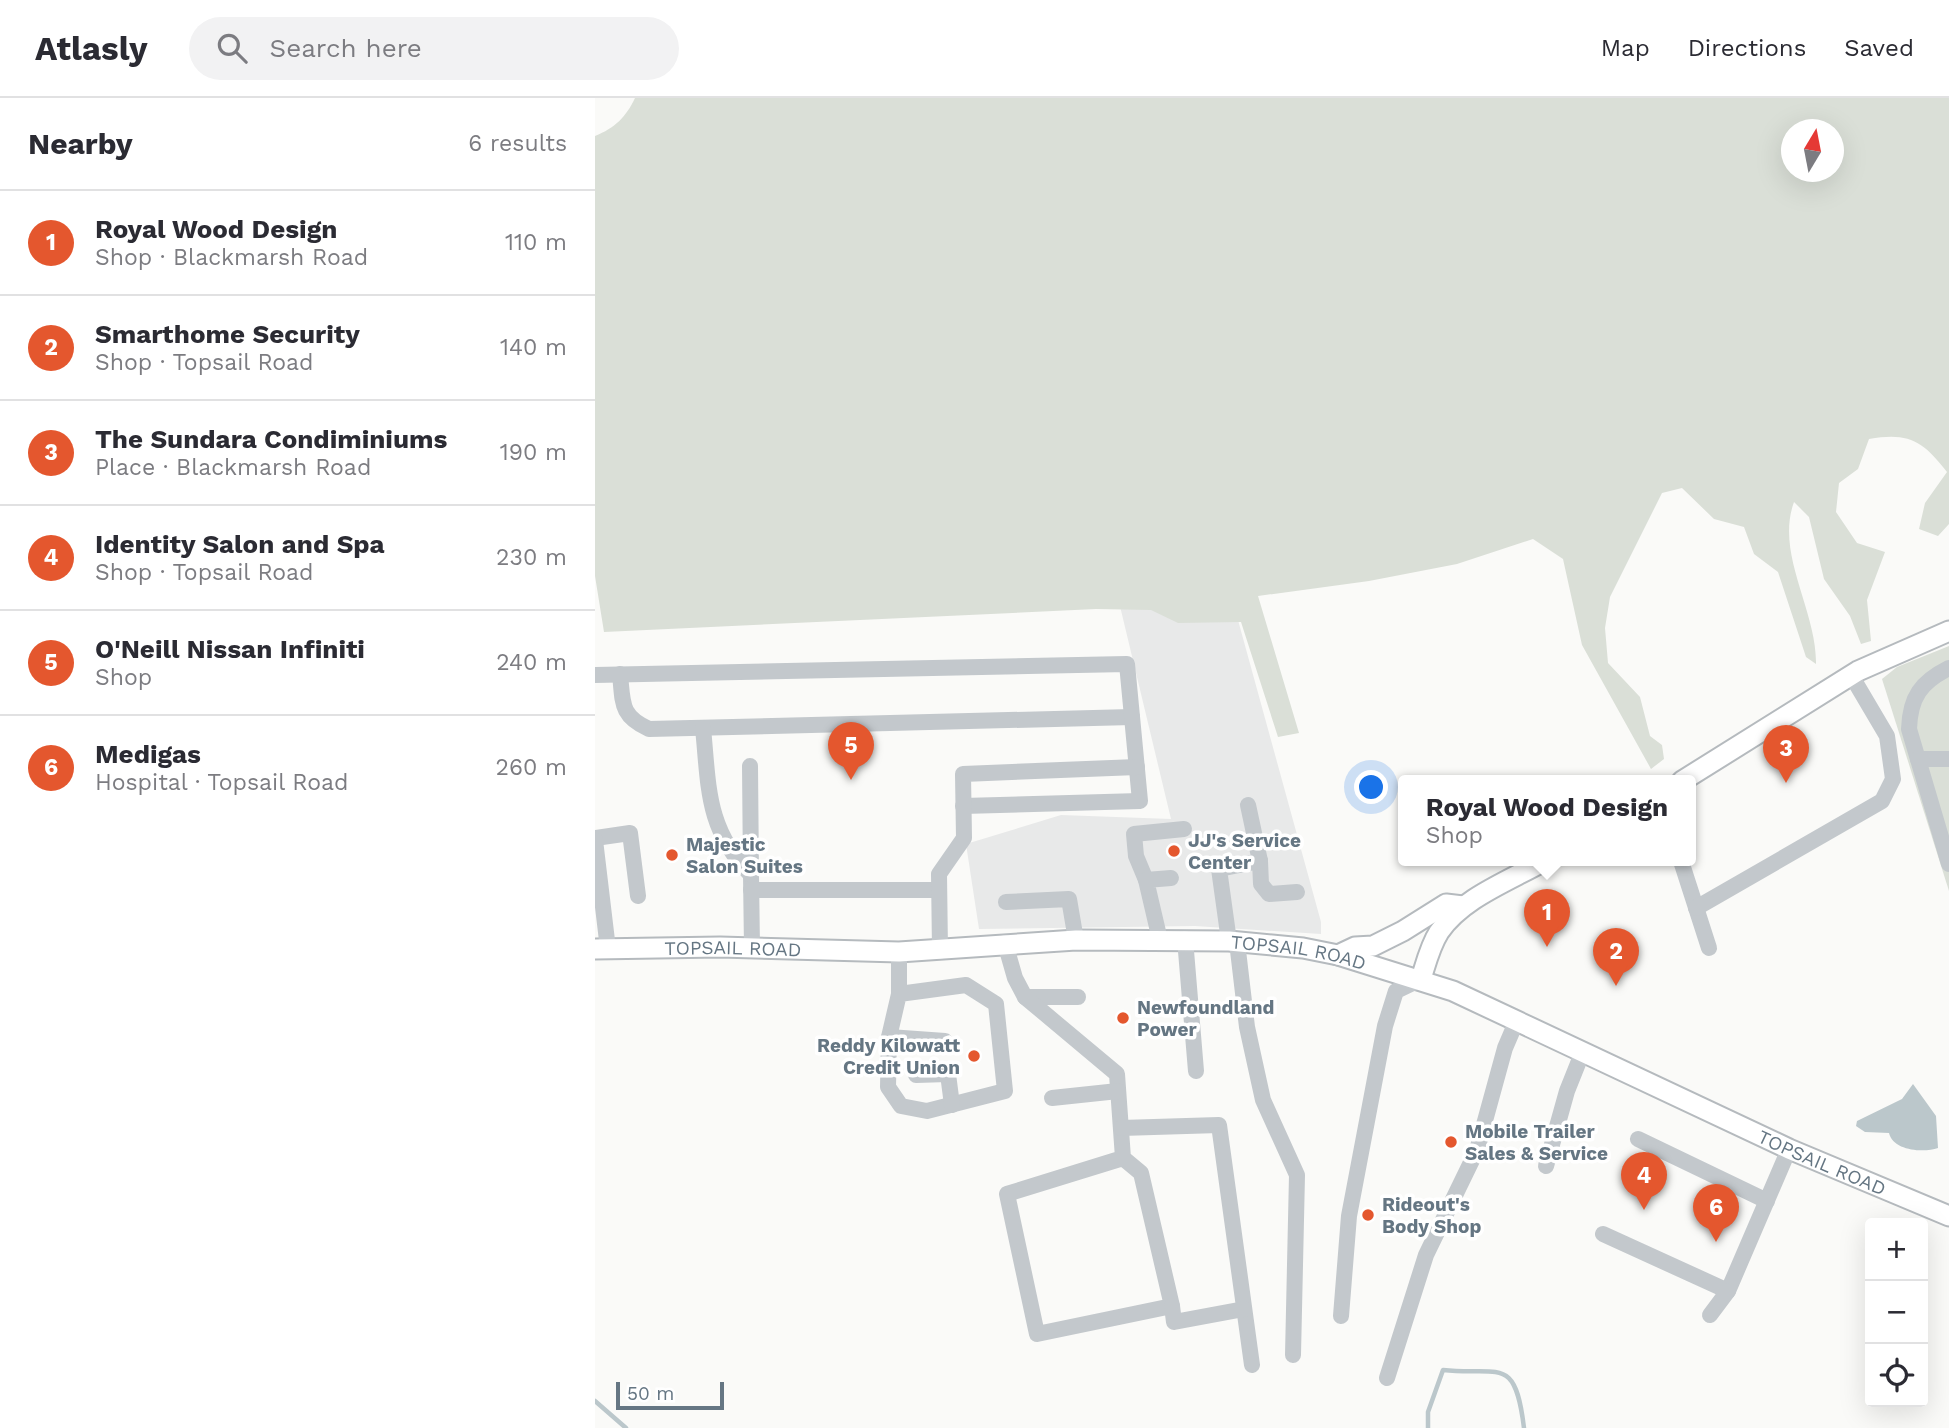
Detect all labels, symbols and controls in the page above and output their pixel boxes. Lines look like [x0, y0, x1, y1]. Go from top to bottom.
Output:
search box [189, 17, 679, 80]
text: Atlasly [35, 29, 147, 68]
icon: search [213, 29, 251, 67]
text: Search here [269, 33, 422, 63]
text: Map [1601, 34, 1650, 62]
text: Directions [1688, 34, 1806, 62]
text: Saved [1844, 34, 1914, 62]
north arrow [1781, 119, 1844, 182]
text: Nearby [28, 126, 133, 161]
text: 6 results [468, 130, 567, 157]
text: Royal Wood Design [95, 214, 337, 244]
text: 1 [46, 229, 56, 256]
text: 110 m [505, 229, 567, 256]
text: Shop · Blackmarsh Road [95, 244, 368, 271]
text: Smarthome Security [95, 319, 360, 349]
text: 2 [44, 334, 58, 361]
text: 140 m [500, 334, 567, 361]
text: Shop · Topsail Road [95, 349, 314, 376]
text: The Sundara Condiminiums [95, 424, 447, 454]
text: 3 [44, 439, 58, 466]
text: 190 m [500, 439, 567, 466]
text: Place · Blackmarsh Road [95, 454, 371, 481]
text: Identity Salon and Spa [95, 529, 385, 559]
text: 4 [44, 544, 58, 571]
text: 230 m [496, 544, 567, 571]
text: Shop · Topsail Road [95, 559, 314, 586]
text: O'Neill Nissan Infiniti [95, 634, 365, 664]
text: 5 [44, 649, 58, 676]
text: 240 m [496, 649, 567, 676]
text: Shop [95, 664, 152, 691]
pin: 5 [828, 722, 874, 780]
pin: 3 [1763, 725, 1809, 783]
text: Medigas [95, 739, 201, 769]
text: 6 [44, 754, 58, 781]
text: 260 m [496, 754, 567, 781]
text: Hospital · Topsail Road [95, 769, 348, 796]
your location [1354, 770, 1388, 804]
popup [1398, 775, 1696, 866]
text: Royal Wood Design [1426, 792, 1668, 822]
text: Shop [1426, 822, 1483, 849]
place label: JJ's Service Center [1188, 829, 1301, 874]
place label: Majestic Salon Suites [686, 833, 803, 878]
marker: JJ's Service Center [1166, 843, 1182, 859]
marker: Majestic Salon Suites [664, 847, 680, 863]
pin: 1 [1524, 889, 1570, 947]
pin: 2 [1593, 928, 1639, 986]
street label: TOPSAIL ROAD [1230, 930, 1369, 975]
street label: TOPSAIL ROAD [664, 935, 802, 961]
place label: Newfoundland Power [1137, 996, 1275, 1041]
marker: Newfoundland Power [1115, 1010, 1131, 1026]
place label: Reddy Kilowatt Credit Union [817, 1034, 961, 1079]
marker: Reddy Kilowatt Credit Union [966, 1048, 982, 1064]
place label: Mobile Trailer Sales & Service [1465, 1120, 1608, 1165]
street label: TOPSAIL ROAD [1754, 1125, 1890, 1200]
marker: Mobile Trailer Sales & Service [1443, 1134, 1459, 1150]
pin: 4 [1621, 1152, 1667, 1210]
pin: 6 [1693, 1184, 1739, 1242]
place label: Rideout's Body Shop [1382, 1193, 1481, 1238]
marker: Rideout's Body Shop [1360, 1207, 1376, 1223]
map controls [1865, 1218, 1928, 1407]
button: + [1865, 1218, 1928, 1281]
button: − [1865, 1281, 1928, 1344]
button: locate [1865, 1344, 1928, 1407]
scale bar [616, 1379, 725, 1411]
text: 50 m [627, 1382, 674, 1405]

